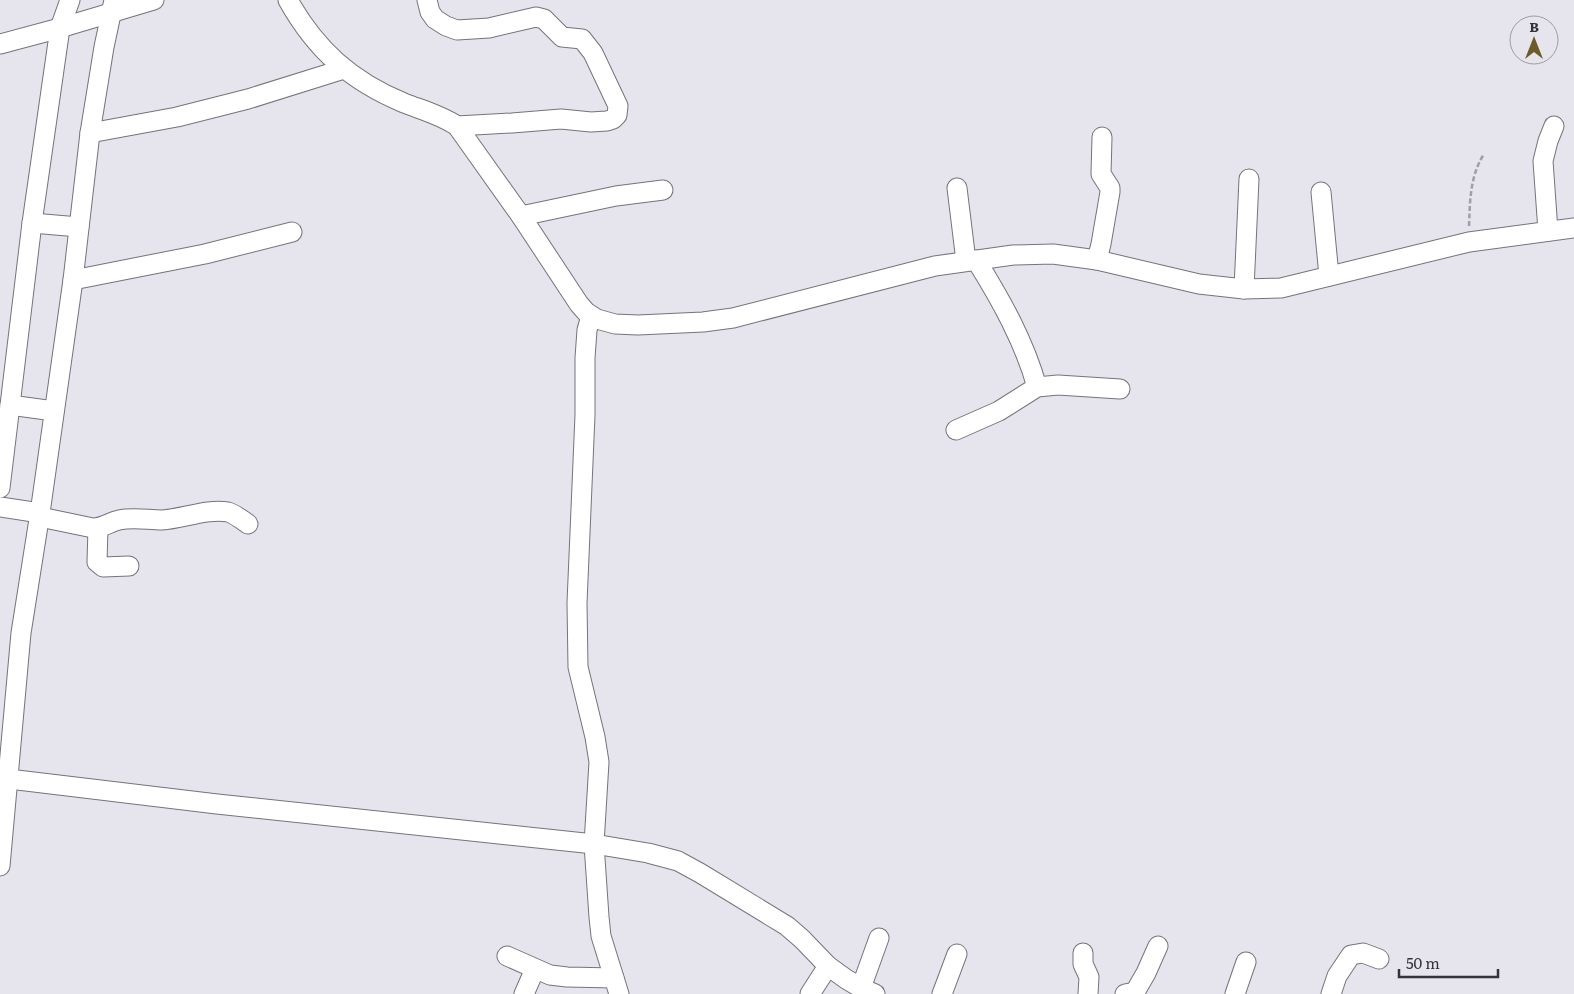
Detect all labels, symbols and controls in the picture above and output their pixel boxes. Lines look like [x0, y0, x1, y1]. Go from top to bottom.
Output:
north arrow [1509, 15, 1559, 65]
text: B [1529, 16, 1539, 36]
scale bar [1399, 946, 1498, 978]
text: 50 m [1406, 951, 1440, 974]

